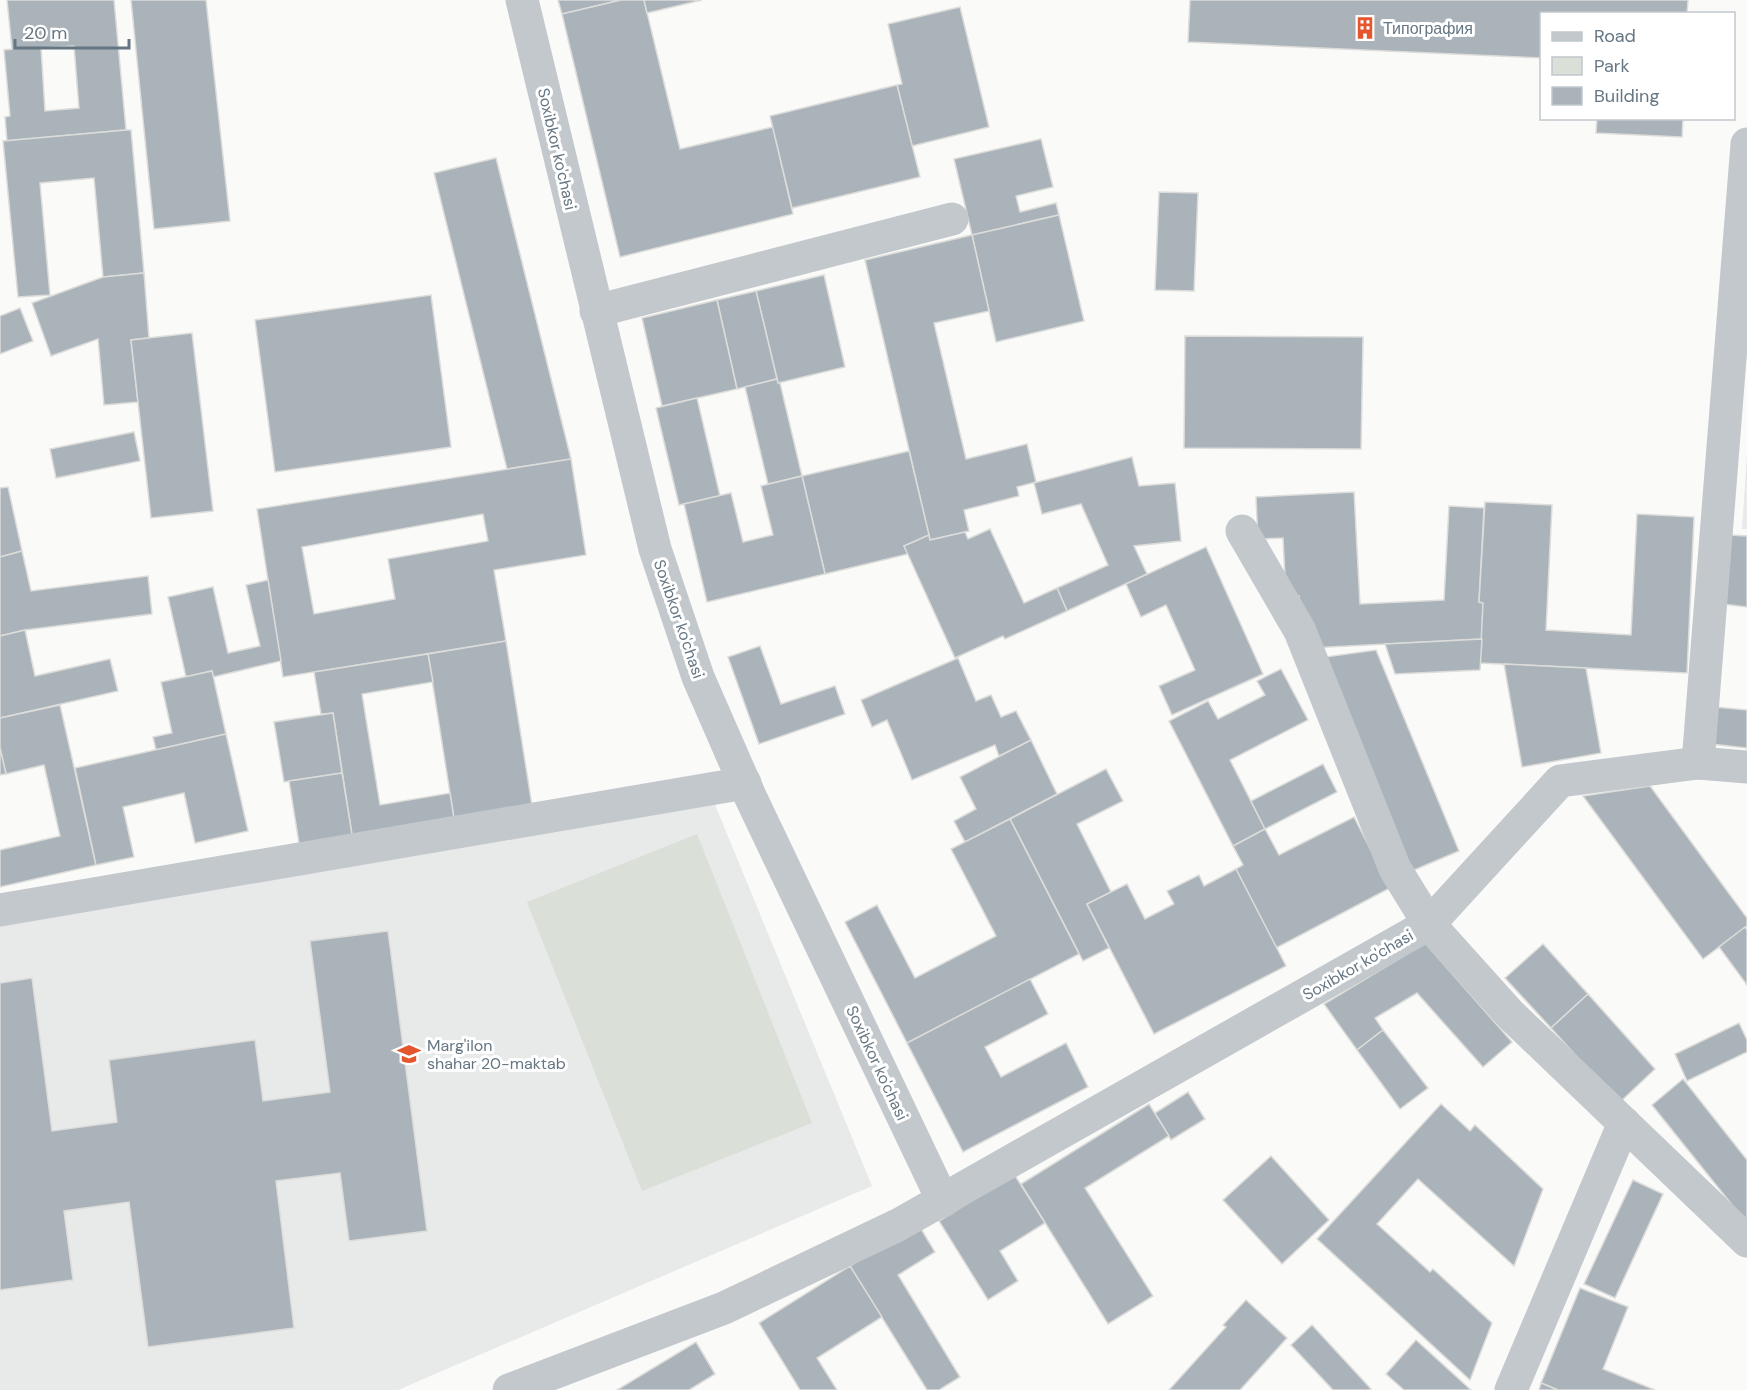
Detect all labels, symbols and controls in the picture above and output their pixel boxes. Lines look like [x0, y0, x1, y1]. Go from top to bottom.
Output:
scale bar [15, 12, 129, 50]
legend [1540, 12, 1735, 120]
building icon: Типография [1352, 15, 1378, 41]
place label: Типография [1383, 18, 1473, 39]
text: 20 m [24, 21, 67, 45]
text: Road [1594, 24, 1636, 48]
text: Park [1594, 54, 1630, 78]
text: Building [1594, 84, 1659, 108]
street label: Soxibkor ko'chasi [533, 86, 581, 212]
street label: Soxibkor ko'chasi [649, 557, 709, 681]
street label: Soxibkor ko'chasi [1299, 925, 1417, 1005]
street label: Soxibkor ko'chasi [841, 1002, 913, 1124]
place label: Marg'ilon shahar 20-maktab [427, 1035, 566, 1074]
school or university icon: Marg'ilon shahar 20-maktab [396, 1041, 422, 1067]

